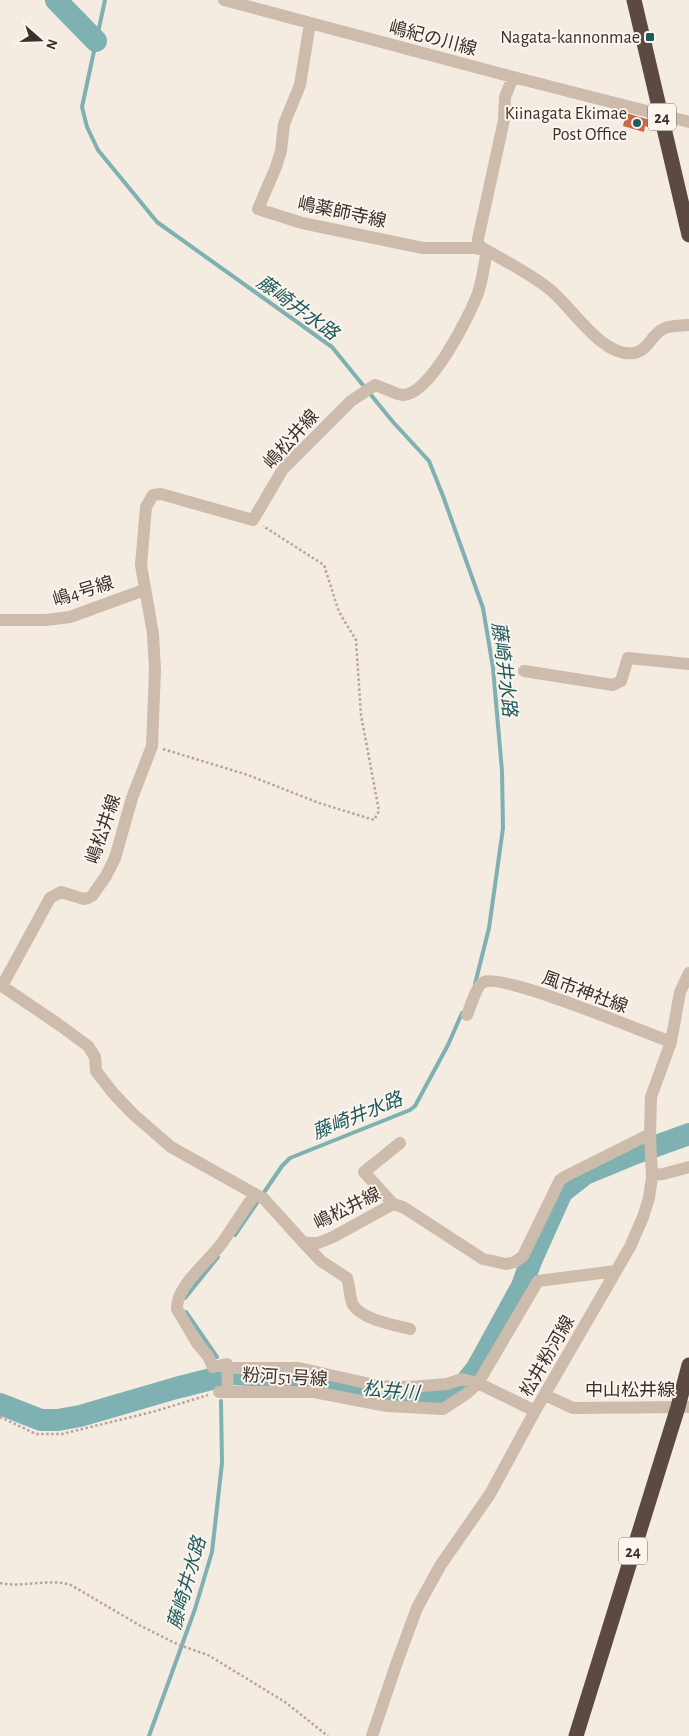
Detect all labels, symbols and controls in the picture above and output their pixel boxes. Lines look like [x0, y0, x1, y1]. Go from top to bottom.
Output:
north arrow [15, 15, 65, 65]
street label: 嶋紀の川線 [387, 17, 479, 59]
place label: Nagata-kannonmae [500, 29, 640, 47]
marker: Nagata-kannonmae [644, 31, 656, 43]
text: N [43, 37, 60, 51]
road number: 24 [648, 104, 676, 130]
place label: Kiinagata Ekimae Post Office [505, 105, 627, 144]
marker: Kiinagata Ekimae Post Office [631, 117, 643, 129]
street label: 嶋薬師寺線 [296, 193, 388, 231]
water label: 藤崎井水路 [253, 272, 343, 345]
street label: 嶋松井線 [259, 406, 323, 472]
street label: 嶋4号線 [50, 572, 116, 610]
water label: 藤崎井水路 [488, 621, 520, 719]
street label: 嶋松井線 [82, 792, 124, 866]
street label: 風市神社線 [539, 967, 631, 1017]
water label: 藤崎井水路 [310, 1088, 407, 1143]
street label: 嶋松井線 [310, 1183, 384, 1233]
street label: 松井粉河線 [516, 1312, 578, 1400]
street label: 粉河51号線 [242, 1365, 328, 1389]
water label: 松井川 [362, 1379, 422, 1404]
street label: 中山松井線 [585, 1380, 675, 1400]
water label: 藤崎井水路 [164, 1533, 210, 1632]
road number: 24 [619, 1538, 647, 1564]

